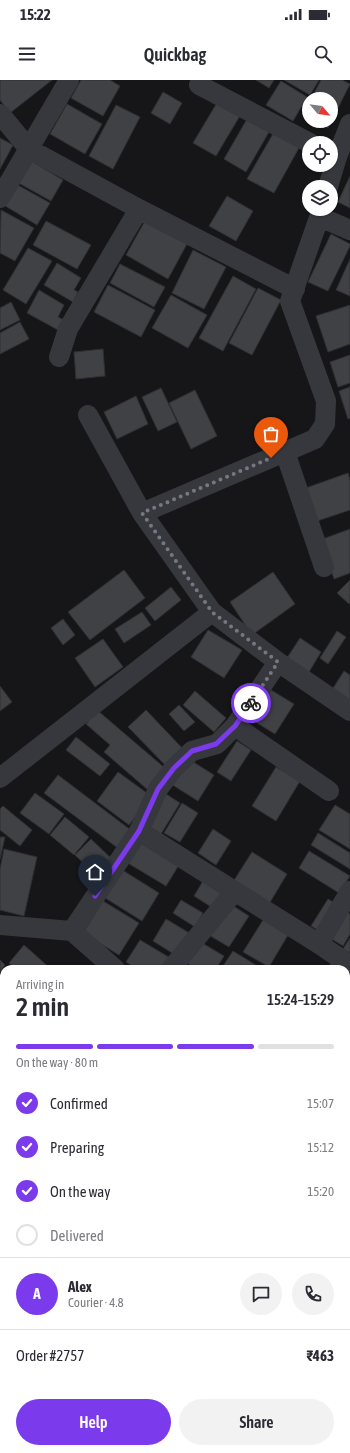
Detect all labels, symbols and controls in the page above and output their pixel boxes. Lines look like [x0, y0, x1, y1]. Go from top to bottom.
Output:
text: 15:22 [20, 6, 51, 23]
icon: menu [16, 43, 38, 65]
icon: search [312, 43, 334, 65]
text: Quickbag [144, 44, 206, 65]
north arrow [302, 92, 338, 128]
map controls [302, 92, 338, 216]
button: locate [302, 136, 338, 172]
button: layers [302, 180, 338, 216]
pin [254, 417, 288, 458]
icon: bag [260, 423, 282, 445]
courier [231, 683, 271, 723]
icon: bike [240, 692, 262, 714]
pin [78, 855, 112, 896]
icon: home [84, 861, 106, 883]
text: Arriving in [16, 977, 64, 992]
text: 15:24–15:29 [267, 991, 334, 1008]
text: 2 min [16, 992, 69, 1022]
text: On the way · 80 m [16, 1055, 98, 1070]
icon: check [16, 1092, 38, 1114]
text: Confirmed [50, 1095, 108, 1112]
text: 15:07 [307, 1096, 334, 1111]
icon: check [16, 1136, 38, 1158]
text: Preparing [50, 1139, 104, 1156]
text: 15:12 [307, 1140, 334, 1155]
icon: check [16, 1180, 38, 1202]
text: On the way [50, 1183, 111, 1200]
text: 15:20 [307, 1184, 334, 1199]
text: Delivered [50, 1227, 104, 1244]
button: chat [240, 1273, 282, 1315]
button: phone [292, 1273, 334, 1315]
text: Alex [68, 1278, 92, 1295]
text: A [33, 1285, 41, 1302]
text: Courier · 4.8 [68, 1295, 124, 1310]
text: Order #2757 [16, 1347, 84, 1364]
text: ₹463 [306, 1347, 334, 1364]
button: Help [16, 1399, 171, 1445]
button: Share [179, 1399, 334, 1445]

